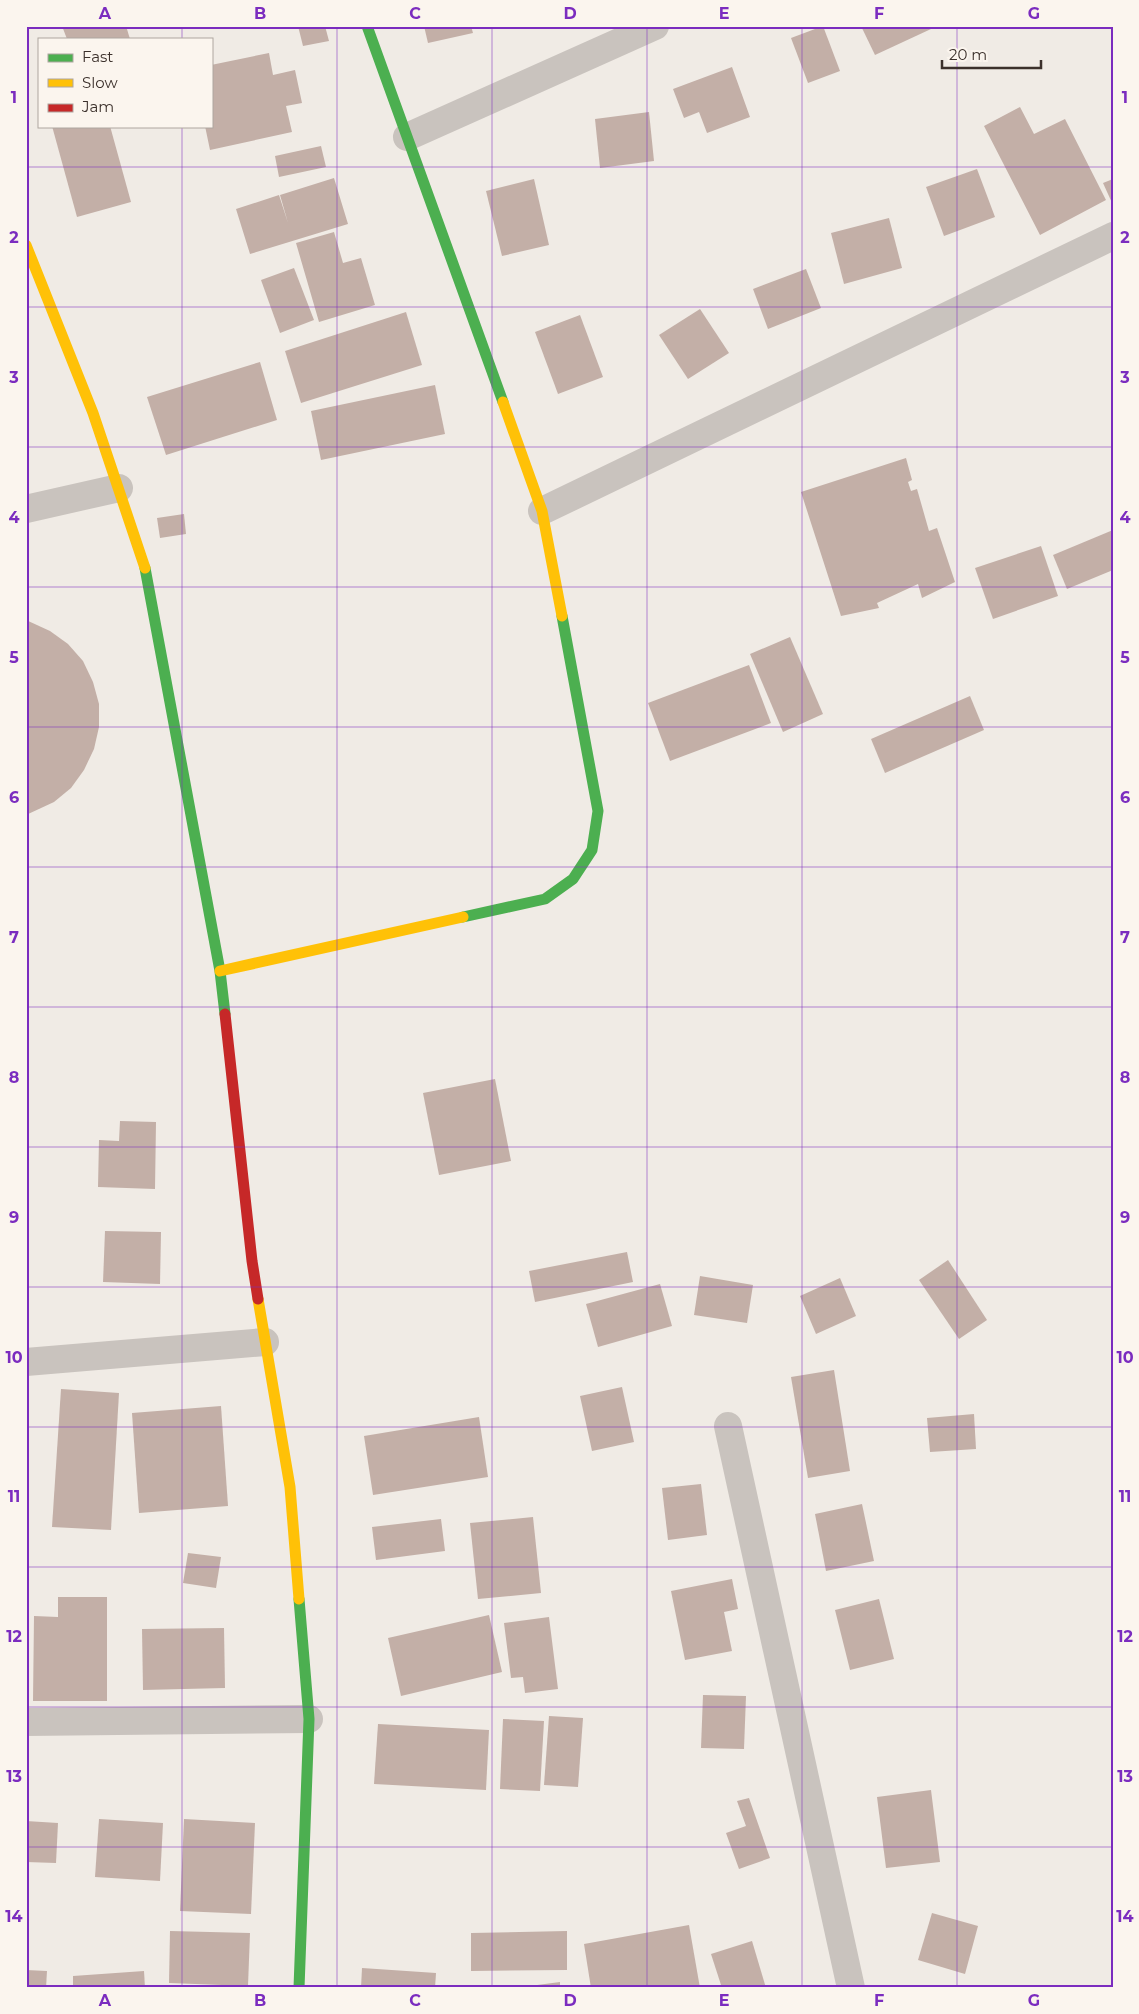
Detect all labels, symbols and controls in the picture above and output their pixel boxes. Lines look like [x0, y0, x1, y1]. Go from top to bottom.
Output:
text: A [98, 4, 112, 23]
text: B [254, 4, 266, 23]
text: C [409, 4, 421, 23]
text: D [563, 4, 577, 23]
text: E [719, 4, 729, 23]
text: F [874, 4, 884, 23]
text: G [1028, 4, 1040, 23]
legend [38, 38, 212, 128]
scale bar [942, 38, 1040, 70]
text: 20 m [949, 45, 987, 64]
text: Fast [82, 47, 113, 66]
text: Slow [82, 73, 118, 92]
text: 1 [11, 88, 17, 107]
text: 1 [1122, 88, 1128, 107]
text: Jam [81, 97, 114, 116]
text: 2 [9, 228, 19, 247]
text: 2 [1120, 228, 1130, 247]
text: 3 [8, 368, 19, 387]
text: 3 [1119, 368, 1130, 387]
text: 4 [8, 508, 20, 527]
text: 4 [1119, 508, 1131, 527]
text: 5 [9, 648, 19, 667]
text: 5 [1120, 648, 1130, 667]
text: 6 [9, 788, 19, 807]
text: 6 [1120, 788, 1130, 807]
text: 7 [9, 928, 19, 947]
text: 7 [1120, 928, 1130, 947]
text: 8 [9, 1068, 19, 1087]
text: 8 [1120, 1068, 1130, 1087]
text: 9 [9, 1208, 19, 1227]
text: 9 [1120, 1208, 1130, 1227]
text: 10 [5, 1348, 23, 1367]
text: 10 [1116, 1348, 1134, 1367]
text: 11 [8, 1487, 20, 1506]
text: 11 [1119, 1487, 1131, 1506]
text: 12 [6, 1627, 22, 1646]
text: 12 [1117, 1627, 1133, 1646]
text: 13 [6, 1767, 22, 1786]
text: 13 [1117, 1767, 1133, 1786]
text: 14 [5, 1907, 23, 1926]
text: 14 [1116, 1907, 1134, 1926]
text: A [98, 1991, 112, 2010]
text: B [254, 1991, 266, 2010]
text: C [409, 1991, 421, 2010]
text: D [563, 1991, 577, 2010]
text: E [719, 1991, 729, 2010]
text: F [874, 1991, 884, 2010]
text: G [1028, 1991, 1040, 2010]

